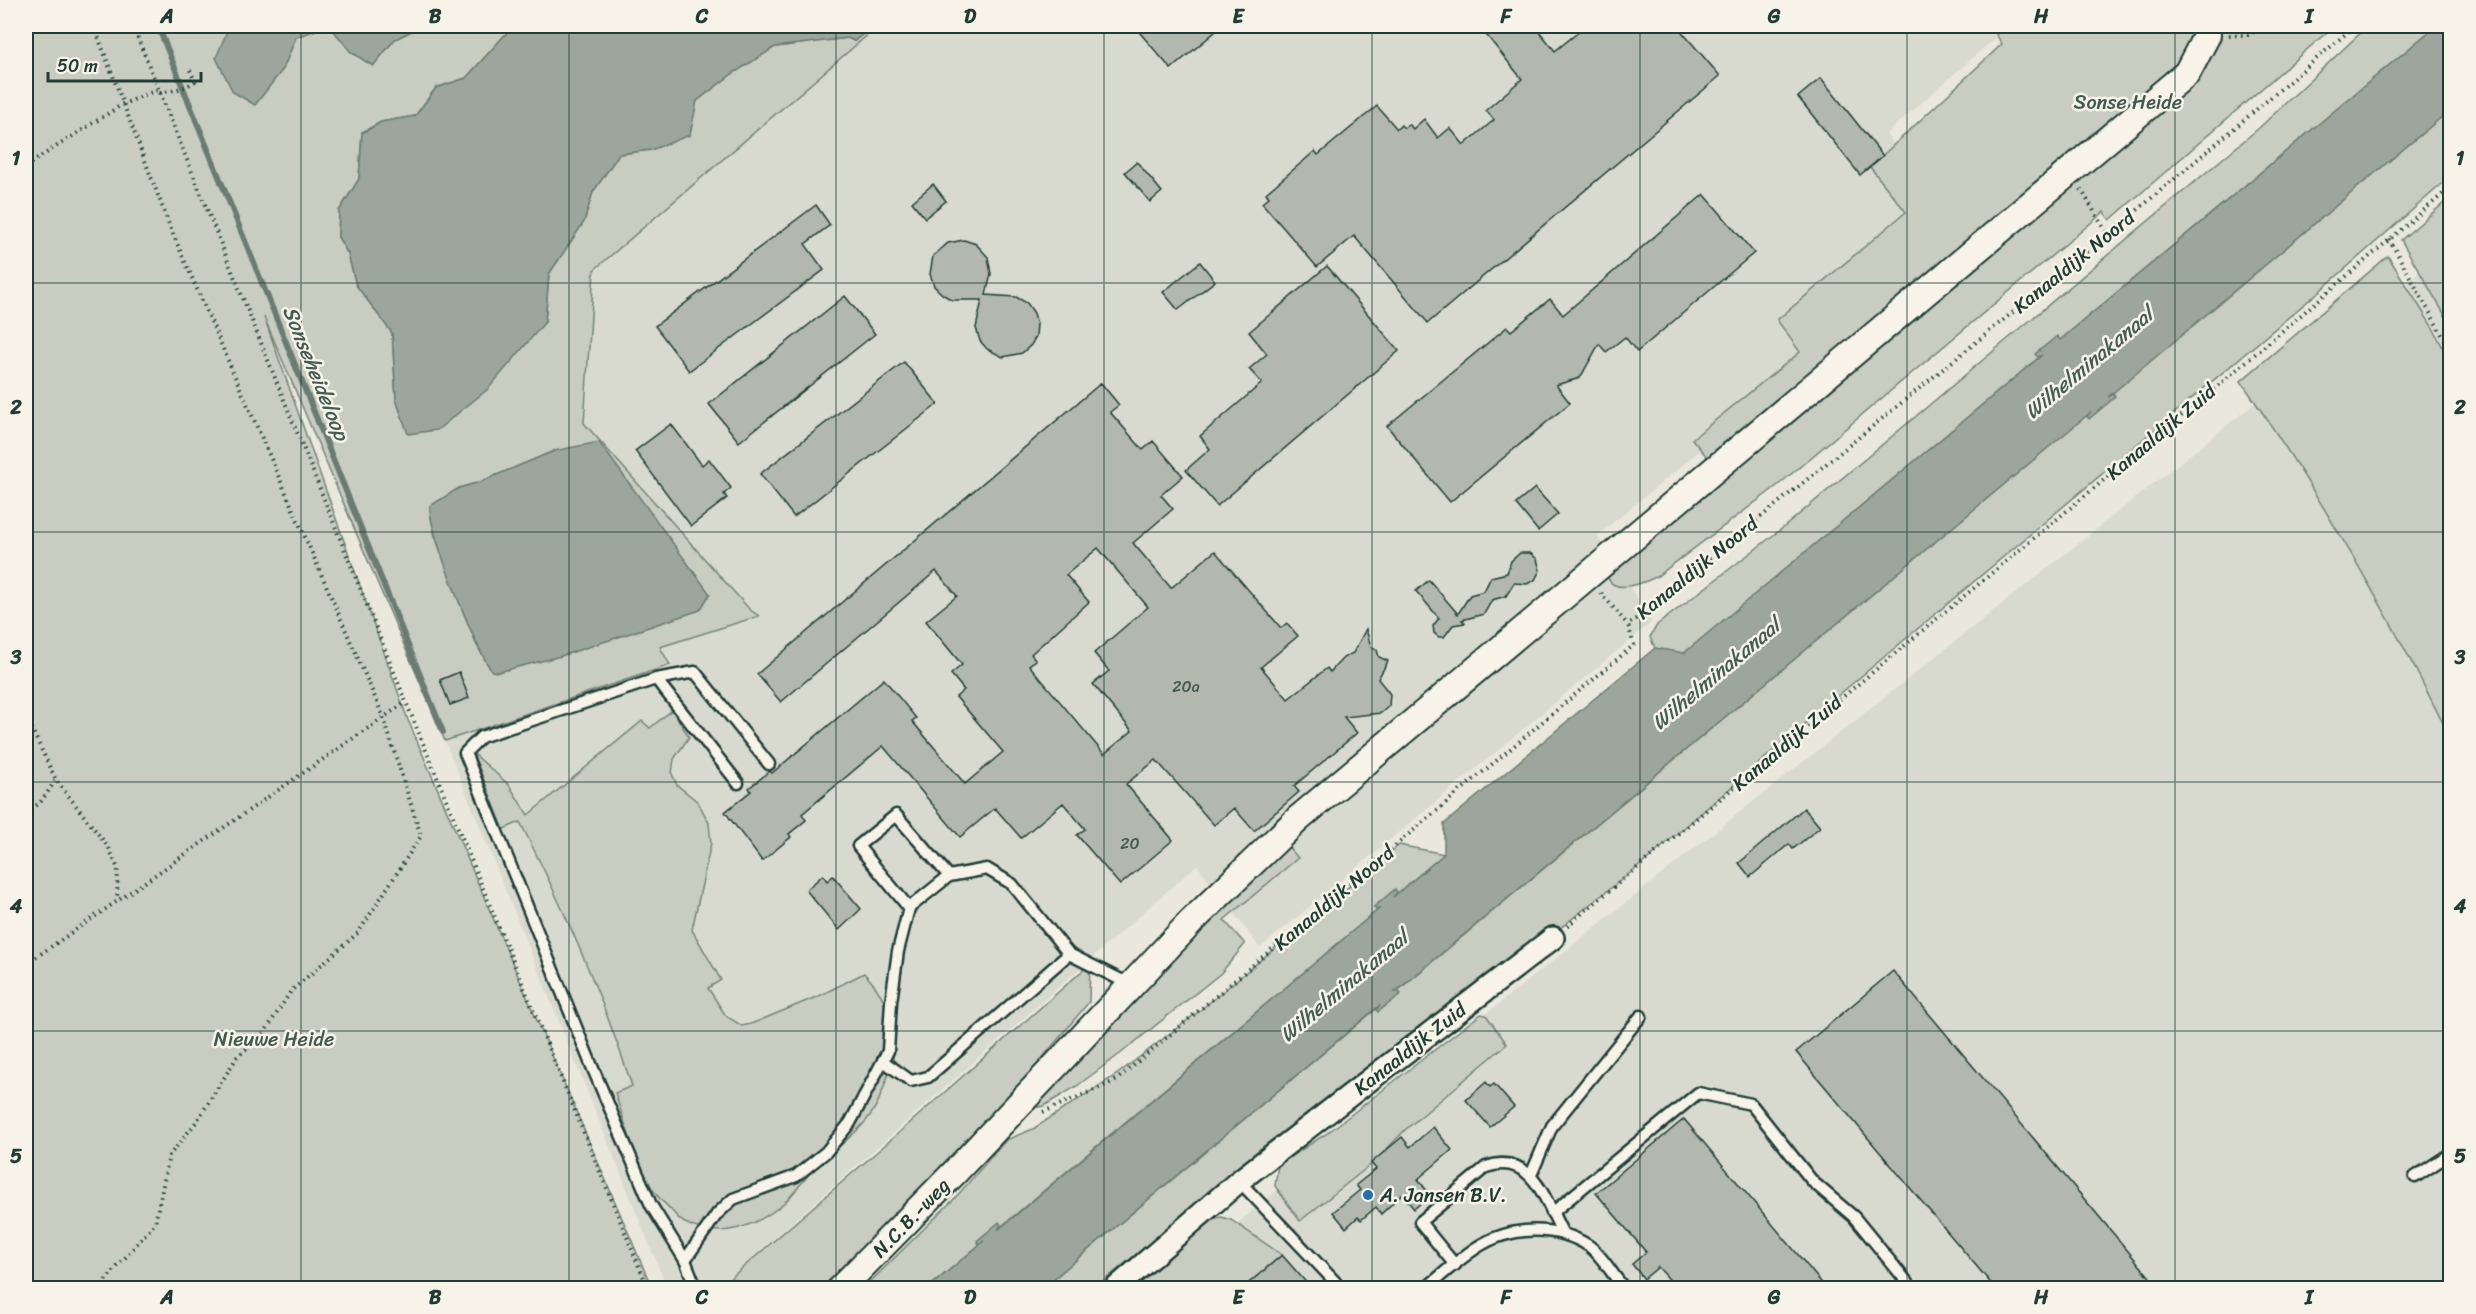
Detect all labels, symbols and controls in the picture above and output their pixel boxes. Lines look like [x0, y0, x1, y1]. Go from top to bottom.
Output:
text: A [159, 0, 174, 34]
text: B [429, 0, 442, 34]
text: C [695, 0, 709, 34]
text: D [964, 0, 977, 34]
text: E [1232, 0, 1245, 34]
text: F [1500, 0, 1513, 34]
text: G [1767, 0, 1781, 34]
text: H [2033, 0, 2049, 34]
text: I [2304, 0, 2315, 34]
scale bar [48, 45, 201, 83]
text: 50 m [57, 50, 98, 82]
park label: Sonse Heide [2074, 85, 2182, 120]
text: 1 [12, 141, 21, 176]
text: 1 [2456, 141, 2465, 176]
street label: Kanaaldijk Noord [2005, 200, 2144, 323]
water label: Wilhelminakanaal [2016, 294, 2166, 429]
water label: Sonseheideloop [272, 300, 361, 448]
street label: Kanaaldijk Zuid [2098, 374, 2225, 489]
text: 2 [9, 390, 22, 425]
text: 2 [2453, 390, 2466, 425]
street label: Kanaaldijk Noord [1628, 506, 1767, 629]
water label: Wilhelminakanaal [1643, 605, 1793, 740]
text: 3 [10, 640, 22, 675]
text: 3 [2454, 640, 2466, 675]
house number: 20a [1172, 672, 1200, 701]
street label: Kanaaldijk Zuid [1724, 685, 1851, 800]
house number: 20 [1120, 829, 1140, 858]
street label: Kanaaldijk Noord [1265, 836, 1404, 960]
text: 4 [9, 889, 23, 924]
text: 4 [2453, 889, 2467, 924]
water label: Wilhelminakanaal [1271, 917, 1421, 1052]
street label: Kanaaldijk Zuid [1346, 993, 1475, 1105]
park label: Nieuwe Heide [214, 1022, 334, 1057]
text: 5 [10, 1139, 22, 1174]
text: 5 [2454, 1139, 2466, 1174]
street label: N.C.B.-weg [863, 1170, 959, 1266]
place label: A. Jansen B.V. [1379, 1178, 1507, 1213]
marker: A. Jansen B.V. [1361, 1188, 1375, 1202]
text: A [159, 1280, 174, 1314]
text: B [429, 1280, 442, 1314]
text: C [695, 1280, 709, 1314]
text: D [964, 1280, 977, 1314]
text: E [1232, 1280, 1245, 1314]
text: F [1500, 1280, 1513, 1314]
text: G [1767, 1280, 1781, 1314]
text: H [2033, 1280, 2049, 1314]
text: I [2304, 1280, 2315, 1314]

